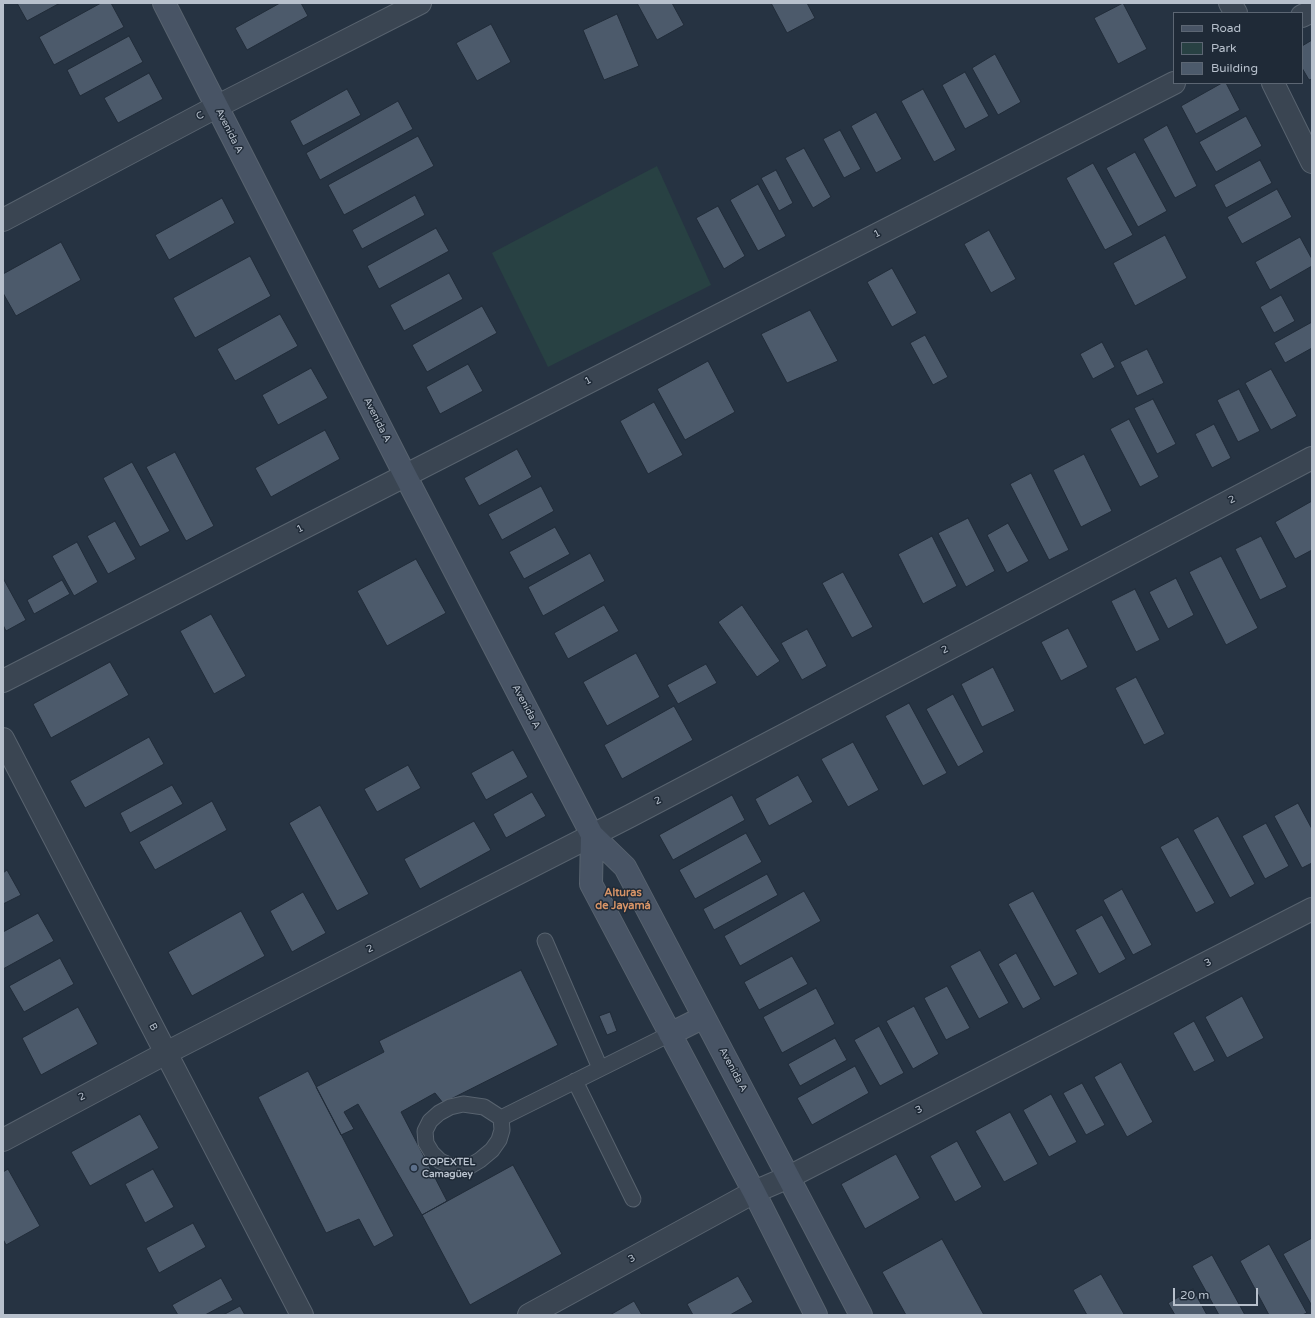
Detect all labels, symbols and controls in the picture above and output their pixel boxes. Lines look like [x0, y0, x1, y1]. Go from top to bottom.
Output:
legend [1173, 12, 1303, 84]
text: Road [1211, 21, 1241, 35]
text: Park [1211, 41, 1237, 55]
text: Building [1211, 61, 1258, 75]
street label: Avenida A [213, 107, 245, 155]
street label: C [194, 109, 206, 123]
street label: 1 [871, 227, 883, 241]
street label: 1 [582, 374, 594, 388]
street label: Avenida A [361, 396, 393, 444]
street label: 2 [1226, 493, 1238, 507]
street label: 1 [294, 522, 306, 536]
street label: 2 [939, 643, 951, 657]
street label: Avenida A [509, 683, 543, 731]
street label: 2 [652, 794, 664, 808]
district label: Alturas de Jayamá [595, 886, 651, 912]
street label: 2 [364, 942, 376, 956]
street label: 3 [1202, 956, 1214, 970]
street label: B [146, 1021, 160, 1033]
street label: Avenida A [716, 1046, 750, 1094]
street label: 2 [76, 1090, 88, 1104]
street label: 3 [913, 1103, 925, 1117]
place label: COPEXTEL Camagüey [422, 1156, 475, 1180]
marker: COPEXTEL Camagüey [409, 1163, 419, 1173]
street label: 3 [626, 1252, 638, 1266]
scale bar [1175, 1280, 1260, 1306]
text: 20 m [1180, 1288, 1209, 1302]

